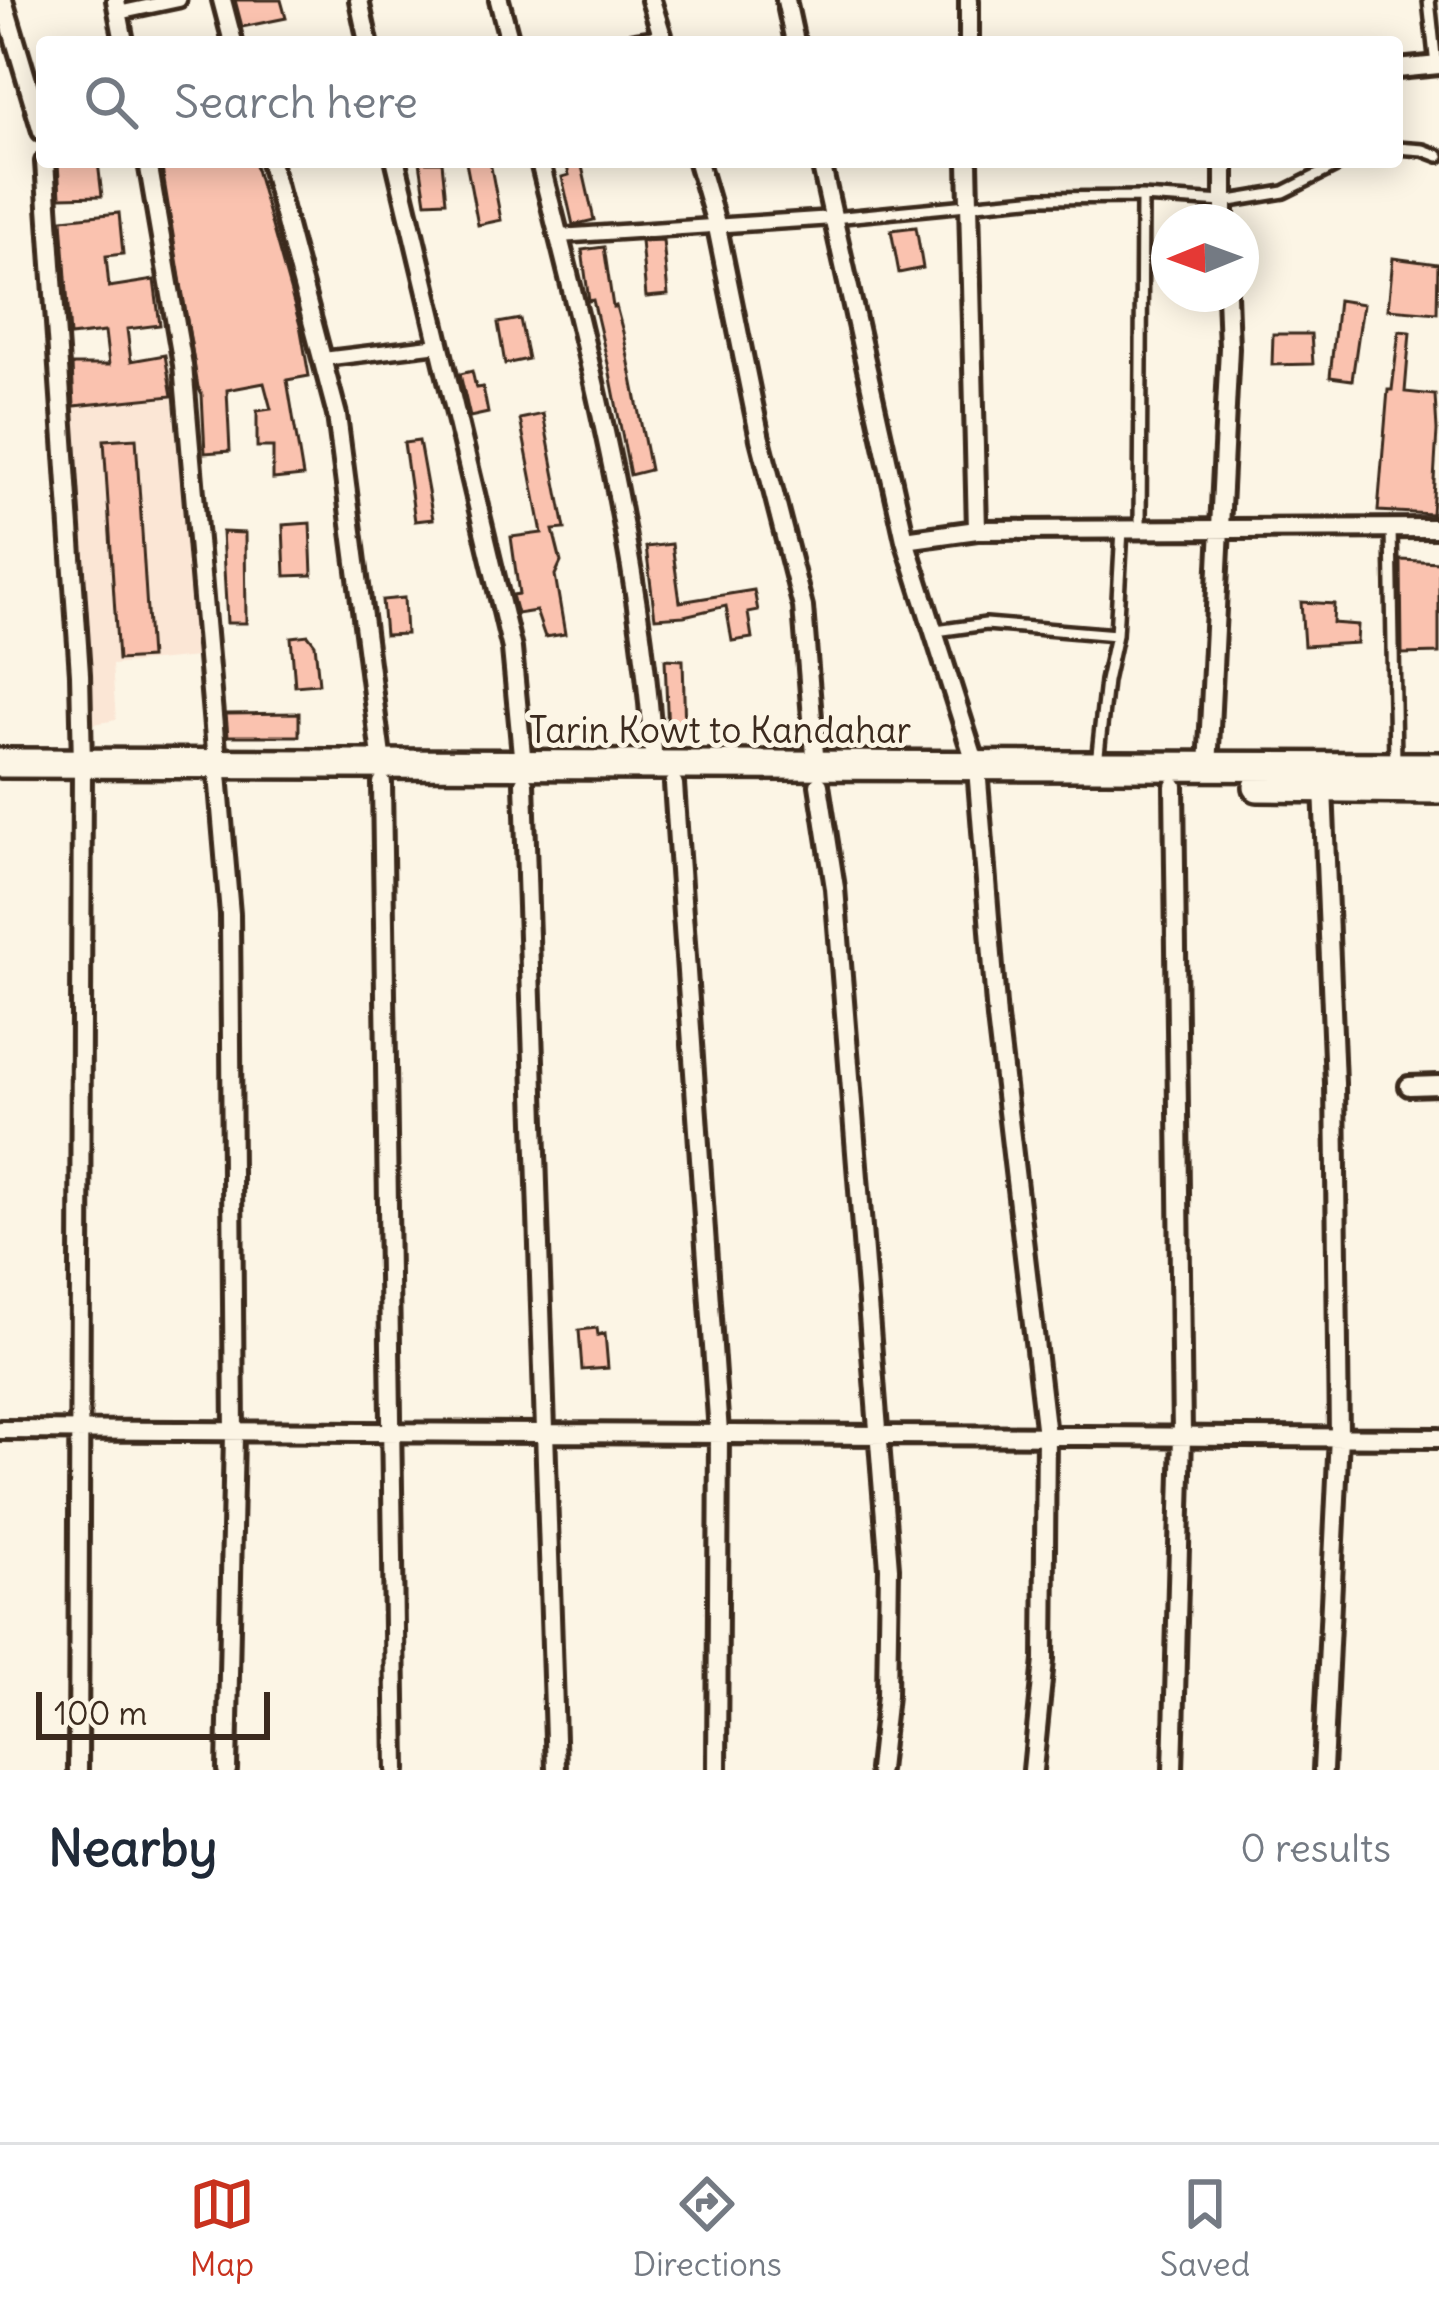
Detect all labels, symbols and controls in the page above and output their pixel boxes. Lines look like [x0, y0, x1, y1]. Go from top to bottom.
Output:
search box [36, 36, 1403, 168]
icon: search [78, 69, 144, 135]
text: Search here [174, 74, 418, 130]
north arrow [1151, 204, 1259, 312]
street label: Tarin Kowt to Kandahar [529, 708, 911, 753]
scale bar [36, 1686, 270, 1739]
text: 100 m [54, 1692, 147, 1734]
text: Nearby [48, 1816, 217, 1880]
text: 0 results [1240, 1824, 1391, 1873]
tab: Map [189, 2171, 255, 2285]
tab: Directions [633, 2171, 782, 2285]
tab: Saved [1160, 2171, 1250, 2285]

